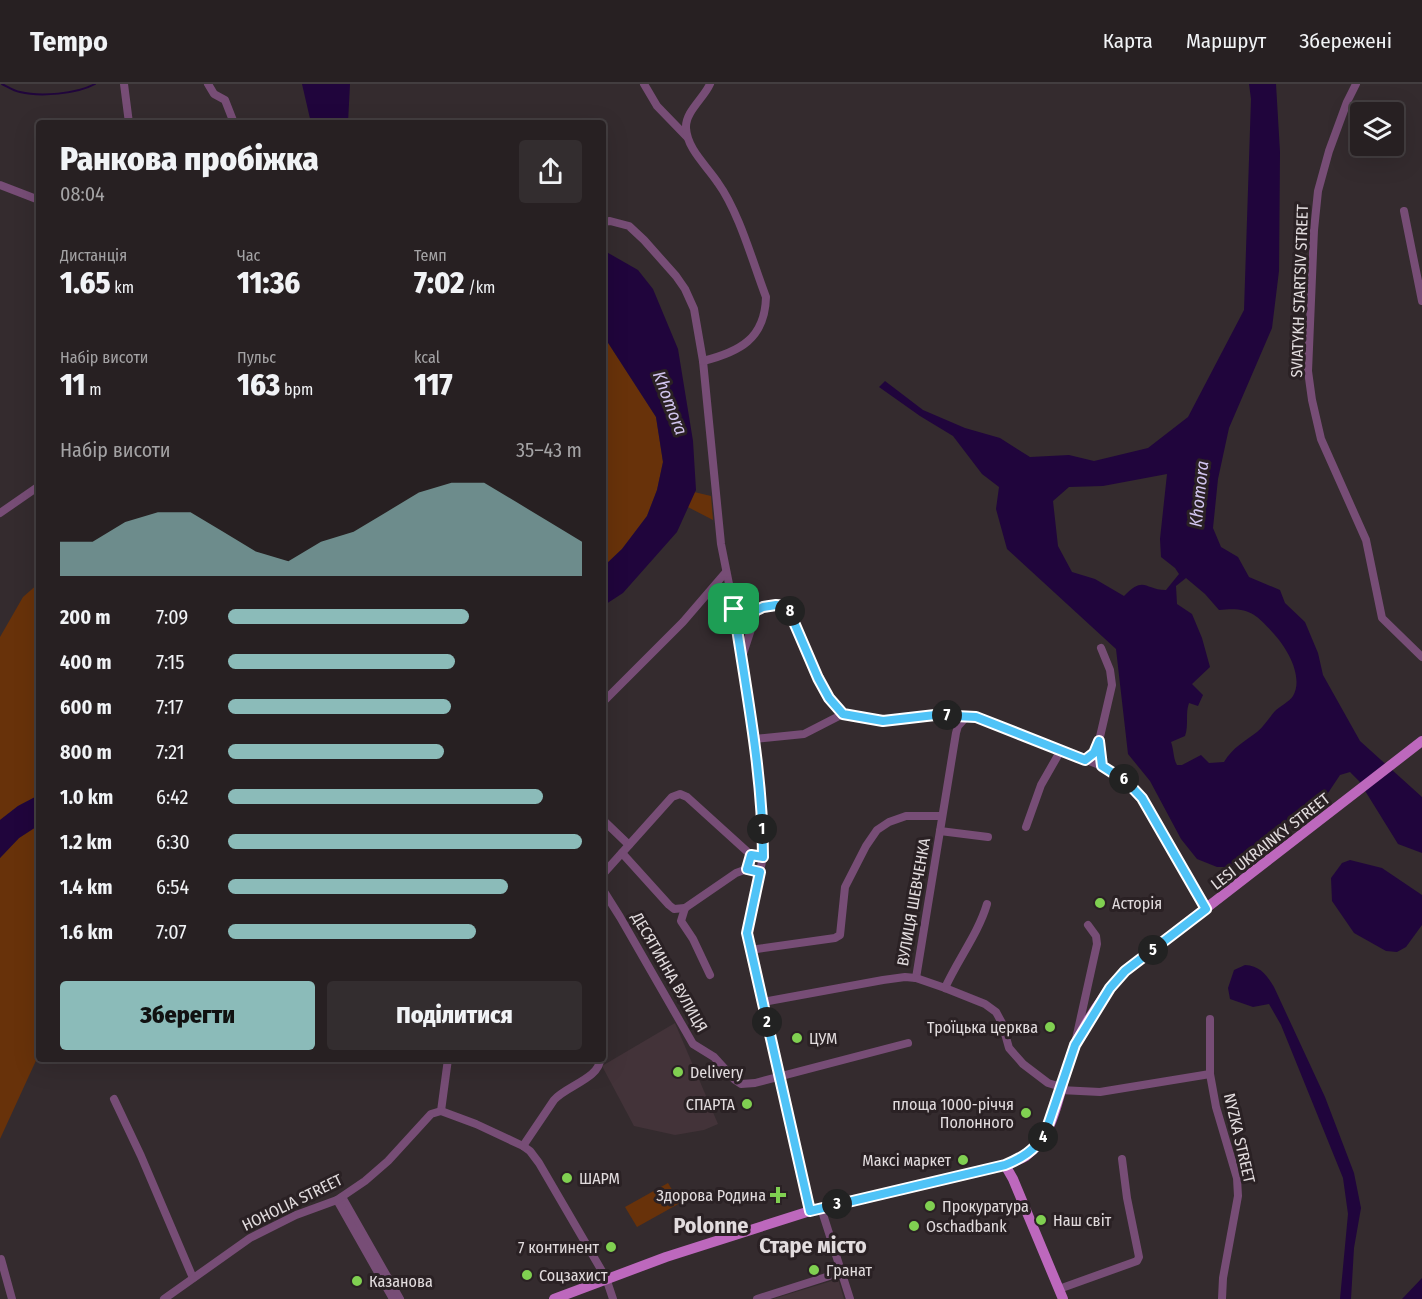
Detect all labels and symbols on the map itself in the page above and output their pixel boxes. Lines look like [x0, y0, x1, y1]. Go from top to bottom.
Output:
street label: SVIATYKH STARTSIV STREET [1287, 204, 1312, 378]
water label: Khomora [648, 368, 692, 438]
water label: Khomora [1185, 460, 1213, 528]
pin [708, 583, 759, 634]
pin: 8 [775, 596, 805, 626]
pin: 7 [932, 700, 962, 730]
pin: 6 [1109, 764, 1139, 794]
street label: LESI UKRAINKY STREET [1207, 789, 1334, 894]
pin: 1 [747, 814, 777, 844]
street label: ВУЛИЦЯ ШЕВЧЕНКА [893, 836, 934, 967]
place label: Асторія [1112, 894, 1162, 913]
marker: Асторія [1093, 896, 1107, 910]
street label: ДЕСЯТИННА ВУЛИЦЯ [627, 908, 712, 1035]
pin: 5 [1138, 935, 1168, 965]
pin: 2 [752, 1007, 782, 1037]
place label: Троїцька церква [927, 1018, 1038, 1037]
marker: Троїцька церква [1043, 1020, 1057, 1034]
place label: ЦУМ [809, 1029, 837, 1048]
marker: ЦУМ [790, 1031, 804, 1045]
place label: Delivery [690, 1063, 744, 1082]
marker: Delivery [671, 1065, 685, 1079]
street label: NYZKA STREET [1220, 1091, 1259, 1186]
place label: СПАРТА [686, 1095, 736, 1114]
place label: площа 1000-річчя Полонного [892, 1095, 1014, 1132]
marker: СПАРТА [740, 1097, 754, 1111]
marker: площа 1000-річчя Полонного [1019, 1106, 1033, 1120]
pin: 4 [1028, 1122, 1058, 1152]
place label: Максі маркет [862, 1151, 951, 1170]
marker: Максі маркет [956, 1153, 970, 1167]
place label: ШАРМ [579, 1169, 620, 1188]
street label: HOHOLIA STREET [239, 1170, 346, 1235]
marker: ШАРМ [560, 1171, 574, 1185]
place label: Здорова Родина [656, 1186, 766, 1205]
marker: Здорова Родина [771, 1188, 785, 1202]
pin: 3 [822, 1189, 852, 1219]
place label: Прокуратура [942, 1197, 1029, 1216]
marker: Прокуратура [923, 1199, 937, 1213]
place label: Наш світ [1053, 1211, 1112, 1230]
district label: Polonne [674, 1212, 748, 1239]
marker: Наш світ [1034, 1213, 1048, 1227]
place label: Oschadbank [926, 1217, 1007, 1236]
marker: Oschadbank [907, 1219, 921, 1233]
district label: Старе місто [759, 1232, 867, 1259]
place label: 7 континент [518, 1238, 599, 1257]
marker: 7 континент [604, 1240, 618, 1254]
place label: Гранат [826, 1261, 873, 1280]
marker: Гранат [807, 1263, 821, 1277]
place label: Соцзахист [539, 1266, 608, 1285]
marker: Соцзахист [520, 1268, 534, 1282]
place label: Казанова [369, 1272, 433, 1291]
marker: Казанова [350, 1274, 364, 1288]

